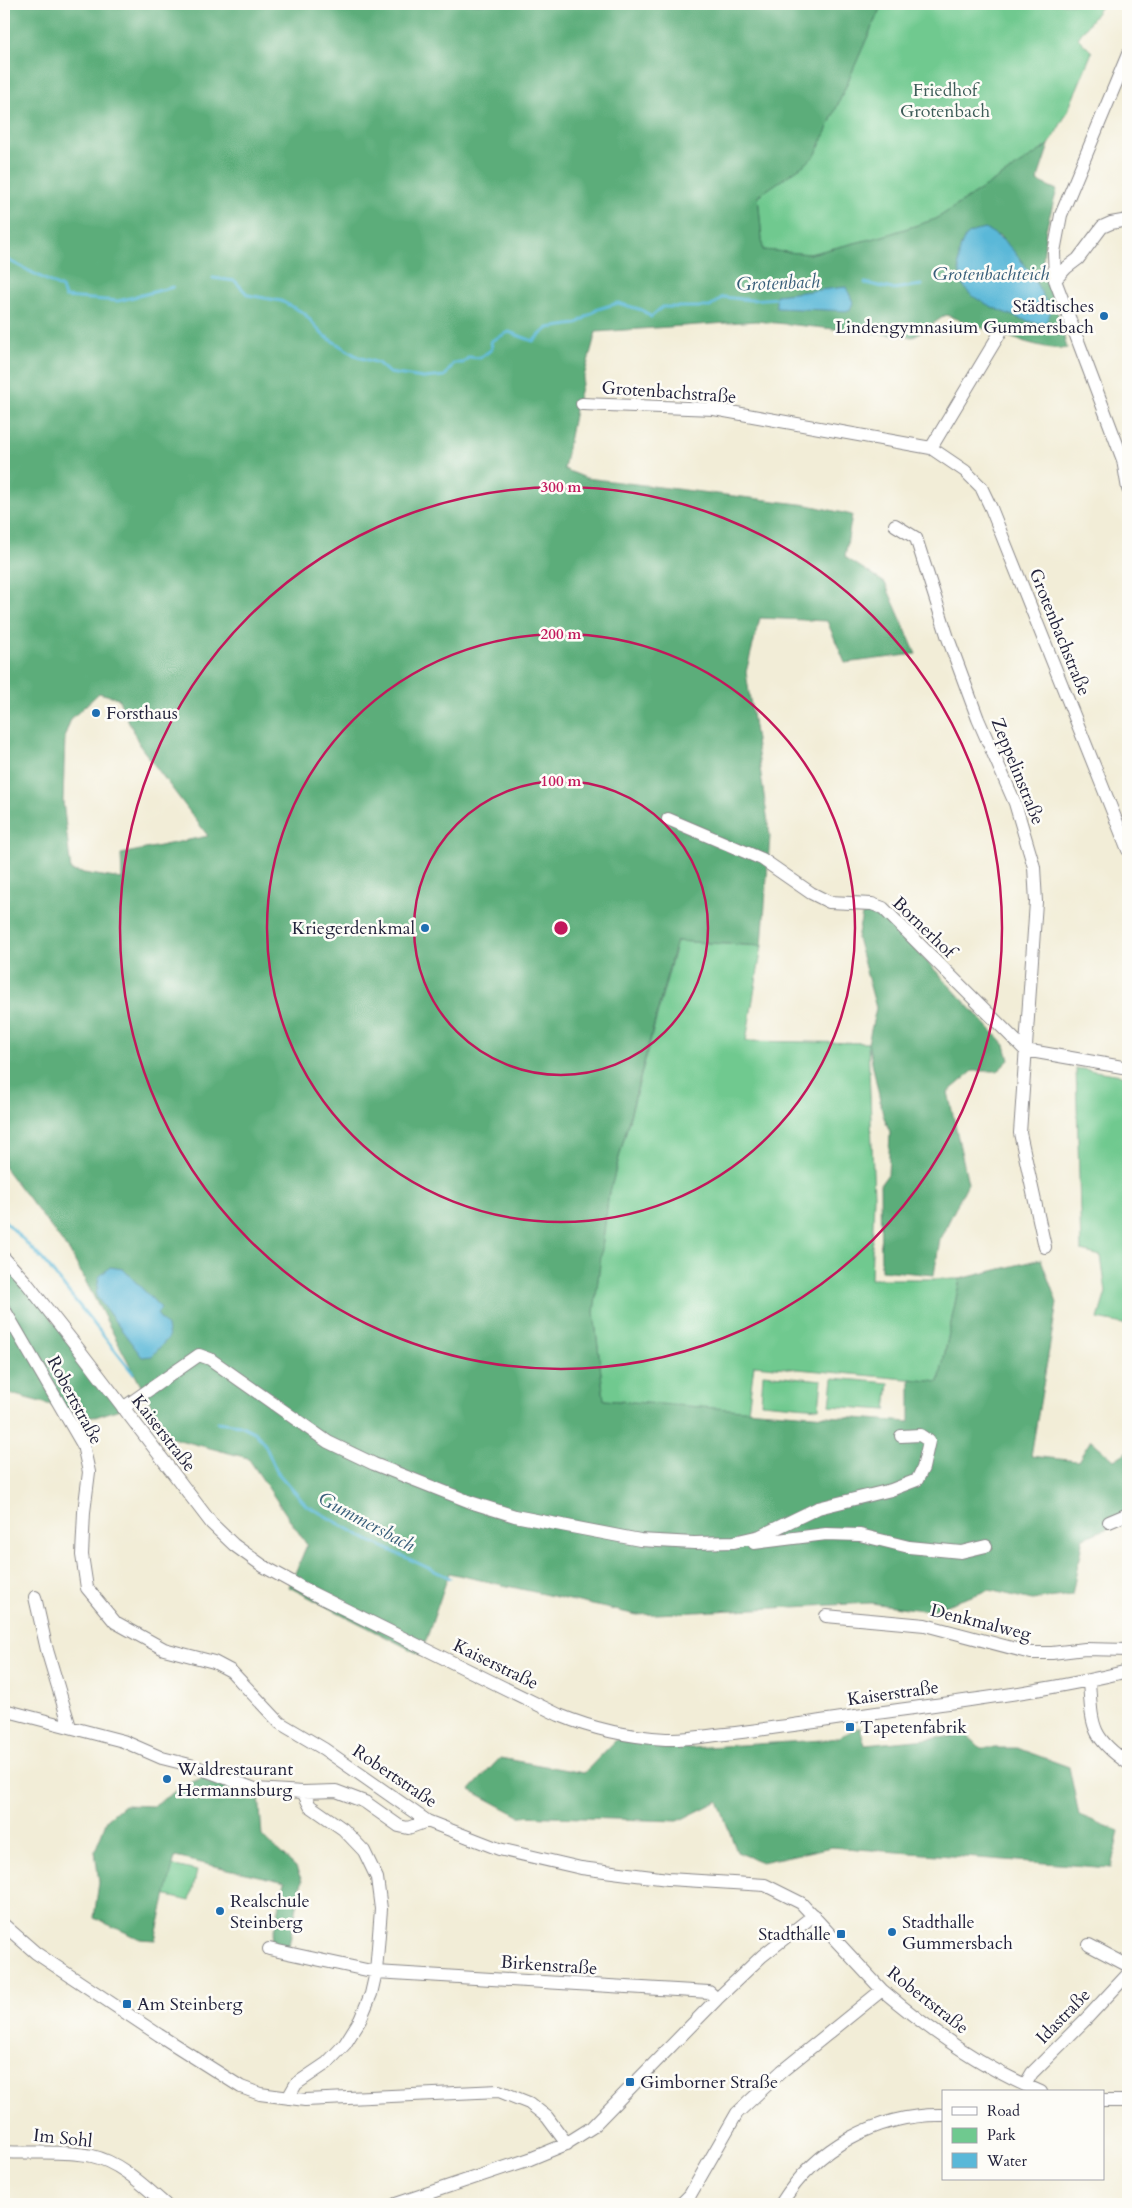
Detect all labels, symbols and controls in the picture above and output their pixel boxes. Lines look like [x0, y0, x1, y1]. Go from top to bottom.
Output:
park label: Friedhof Grotenbach [900, 78, 990, 124]
water label: Grotenbachteich [933, 261, 1049, 287]
water label: Grotenbach [736, 269, 820, 297]
place label: Städtisches Lindengymnasium Gummersbach [835, 294, 1094, 340]
marker: Städtisches Lindengymnasium Gummersbach [1098, 310, 1110, 322]
street label: Grotenbachstraße [601, 375, 737, 410]
text: 300 m [541, 477, 582, 497]
street label: Grotenbachstraße [1023, 565, 1096, 700]
text: 200 m [541, 624, 582, 644]
place label: Forsthaus [106, 701, 178, 726]
marker: Forsthaus [90, 707, 102, 719]
street label: Zeppelinstraße [985, 714, 1050, 828]
text: 100 m [541, 771, 582, 791]
street label: Bornerhof [887, 891, 963, 966]
place label: Kriegerdenkmal [292, 916, 415, 941]
centre of rings [552, 919, 570, 937]
marker: Kriegerdenkmal [419, 922, 431, 934]
street label: Robertstraße [41, 1351, 108, 1449]
street label: Kaiserstraße [125, 1389, 202, 1477]
water label: Gummersbach [314, 1486, 419, 1558]
street label: Denkmalweg [928, 1598, 1035, 1647]
street label: Kaiserstraße [449, 1633, 543, 1696]
street label: Kaiserstraße [846, 1675, 940, 1712]
place label: Tapetenfabrik [860, 1715, 967, 1740]
marker: Tapetenfabrik [844, 1721, 856, 1733]
street label: Robertstraße [347, 1739, 442, 1814]
place label: Waldrestaurant Hermannsburg [176, 1757, 293, 1803]
marker: Waldrestaurant Hermannsburg [161, 1773, 173, 1785]
place label: Realschule Steinberg [230, 1889, 310, 1935]
marker: Realschule Steinberg [214, 1905, 226, 1917]
place label: Stadthalle Gummersbach [902, 1910, 1013, 1956]
place label: Stadthalle [758, 1922, 831, 1947]
marker: Stadthalle Gummersbach [886, 1926, 898, 1938]
marker: Stadthalle [835, 1928, 847, 1940]
street label: Birkenstraße [500, 1950, 598, 1981]
street label: Robertstraße [882, 1961, 974, 2040]
street label: Idastraße [1031, 1983, 1096, 2050]
place label: Am Steinberg [137, 1992, 243, 2017]
marker: Am Steinberg [121, 1998, 133, 2010]
place label: Gimborner Straße [640, 2070, 778, 2095]
marker: Gimborner Straße [624, 2076, 636, 2088]
legend [942, 2090, 1104, 2180]
text: Road [987, 2101, 1020, 2121]
street label: Im Sohl [32, 2123, 94, 2154]
text: Park [987, 2125, 1016, 2145]
text: Water [986, 2151, 1028, 2171]

